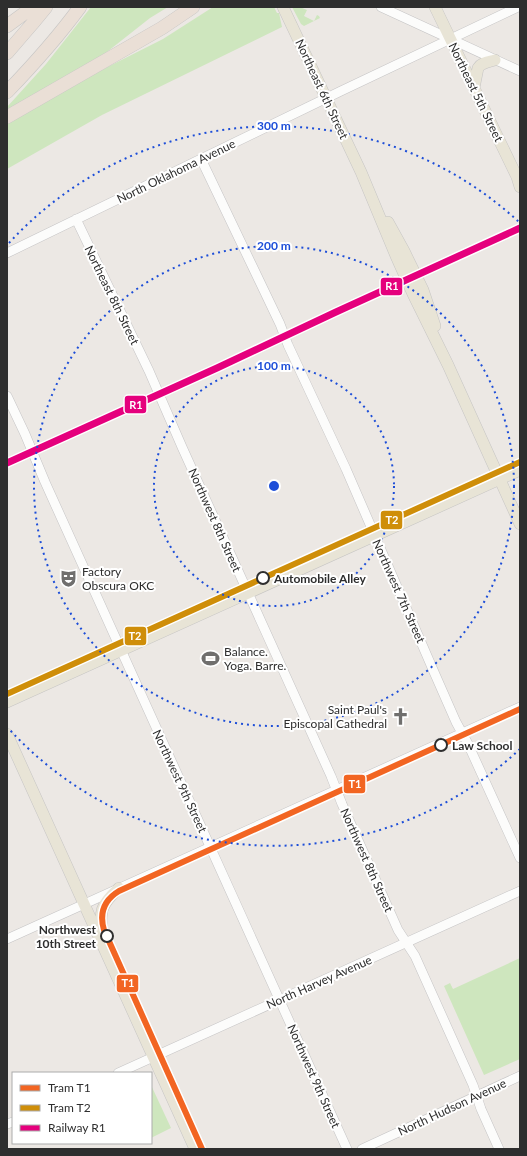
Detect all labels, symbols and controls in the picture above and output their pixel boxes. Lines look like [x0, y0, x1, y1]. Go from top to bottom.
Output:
street label: Northeast 6th Street [292, 37, 352, 142]
street label: Northeast 5th Street [445, 40, 507, 145]
text: 300 m [257, 118, 291, 133]
street label: North Oklahoma Avenue [114, 136, 238, 206]
text: 200 m [257, 238, 291, 253]
street label: Northeast 8th Street [81, 243, 143, 348]
line badge: R1 [380, 277, 403, 296]
text: R1 [385, 279, 399, 292]
text: 100 m [257, 358, 291, 373]
line badge: R1 [124, 395, 147, 414]
text: R1 [129, 398, 143, 411]
street label: Northwest 8th Street [185, 466, 245, 575]
centre of rings [267, 479, 281, 493]
line badge: T2 [380, 510, 403, 530]
text: T2 [386, 513, 398, 526]
street label: Northwest 7th Street [369, 537, 429, 646]
place label: Factory Obscura OKC [82, 564, 154, 593]
theatre icon: Factory Obscura OKC [59, 568, 79, 588]
marker: Automobile Alley [256, 571, 270, 585]
place label: Automobile Alley [273, 571, 367, 586]
line badge: T2 [124, 626, 147, 646]
text: T2 [129, 629, 141, 642]
place label: Balance. Yoga. Barre. [224, 644, 287, 673]
sports icon: Balance. Yoga. Barre. [201, 648, 221, 668]
place label: Saint Paul's Episcopal Cathedral [283, 702, 387, 731]
church icon: Saint Paul's Episcopal Cathedral [390, 706, 410, 726]
street label: Northwest 9th Street [150, 727, 211, 836]
marker: Law School [434, 738, 448, 752]
place label: Law School [452, 738, 512, 753]
line badge: T1 [343, 774, 366, 794]
text: T1 [349, 777, 361, 790]
street label: Northwest 8th Street [337, 806, 397, 915]
place label: Northwest 10th Street [36, 922, 97, 951]
marker: Northwest 10th Street [100, 929, 114, 943]
street label: North Harvey Avenue [264, 952, 374, 1012]
line badge: T1 [116, 974, 139, 993]
text: T1 [122, 976, 134, 989]
street label: Northwest 9th Street [284, 1022, 344, 1131]
legend [12, 1072, 152, 1144]
street label: North Hudson Avenue [395, 1075, 509, 1139]
text: Tram T1 [48, 1080, 91, 1095]
text: Tram T2 [48, 1100, 91, 1115]
text: Railway R1 [48, 1120, 106, 1135]

